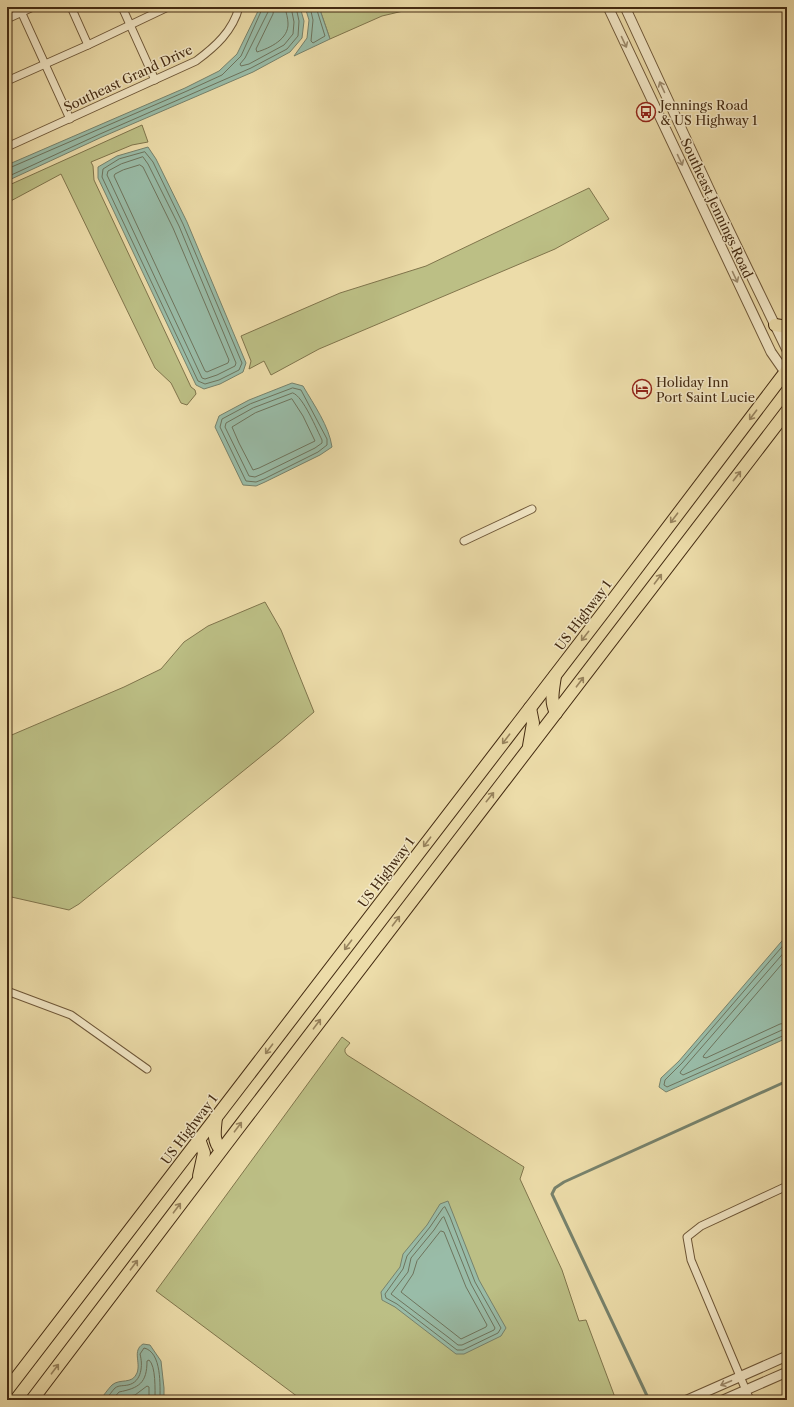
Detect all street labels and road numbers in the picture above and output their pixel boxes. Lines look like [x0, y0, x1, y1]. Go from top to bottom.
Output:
street label: Southeast Grand Drive [61, 41, 195, 115]
street label: Southeast Jennings Road [678, 136, 757, 281]
street label: US Highway 1 [551, 576, 615, 653]
street label: US Highway 1 [354, 833, 418, 910]
street label: US Highway 1 [157, 1090, 221, 1167]

